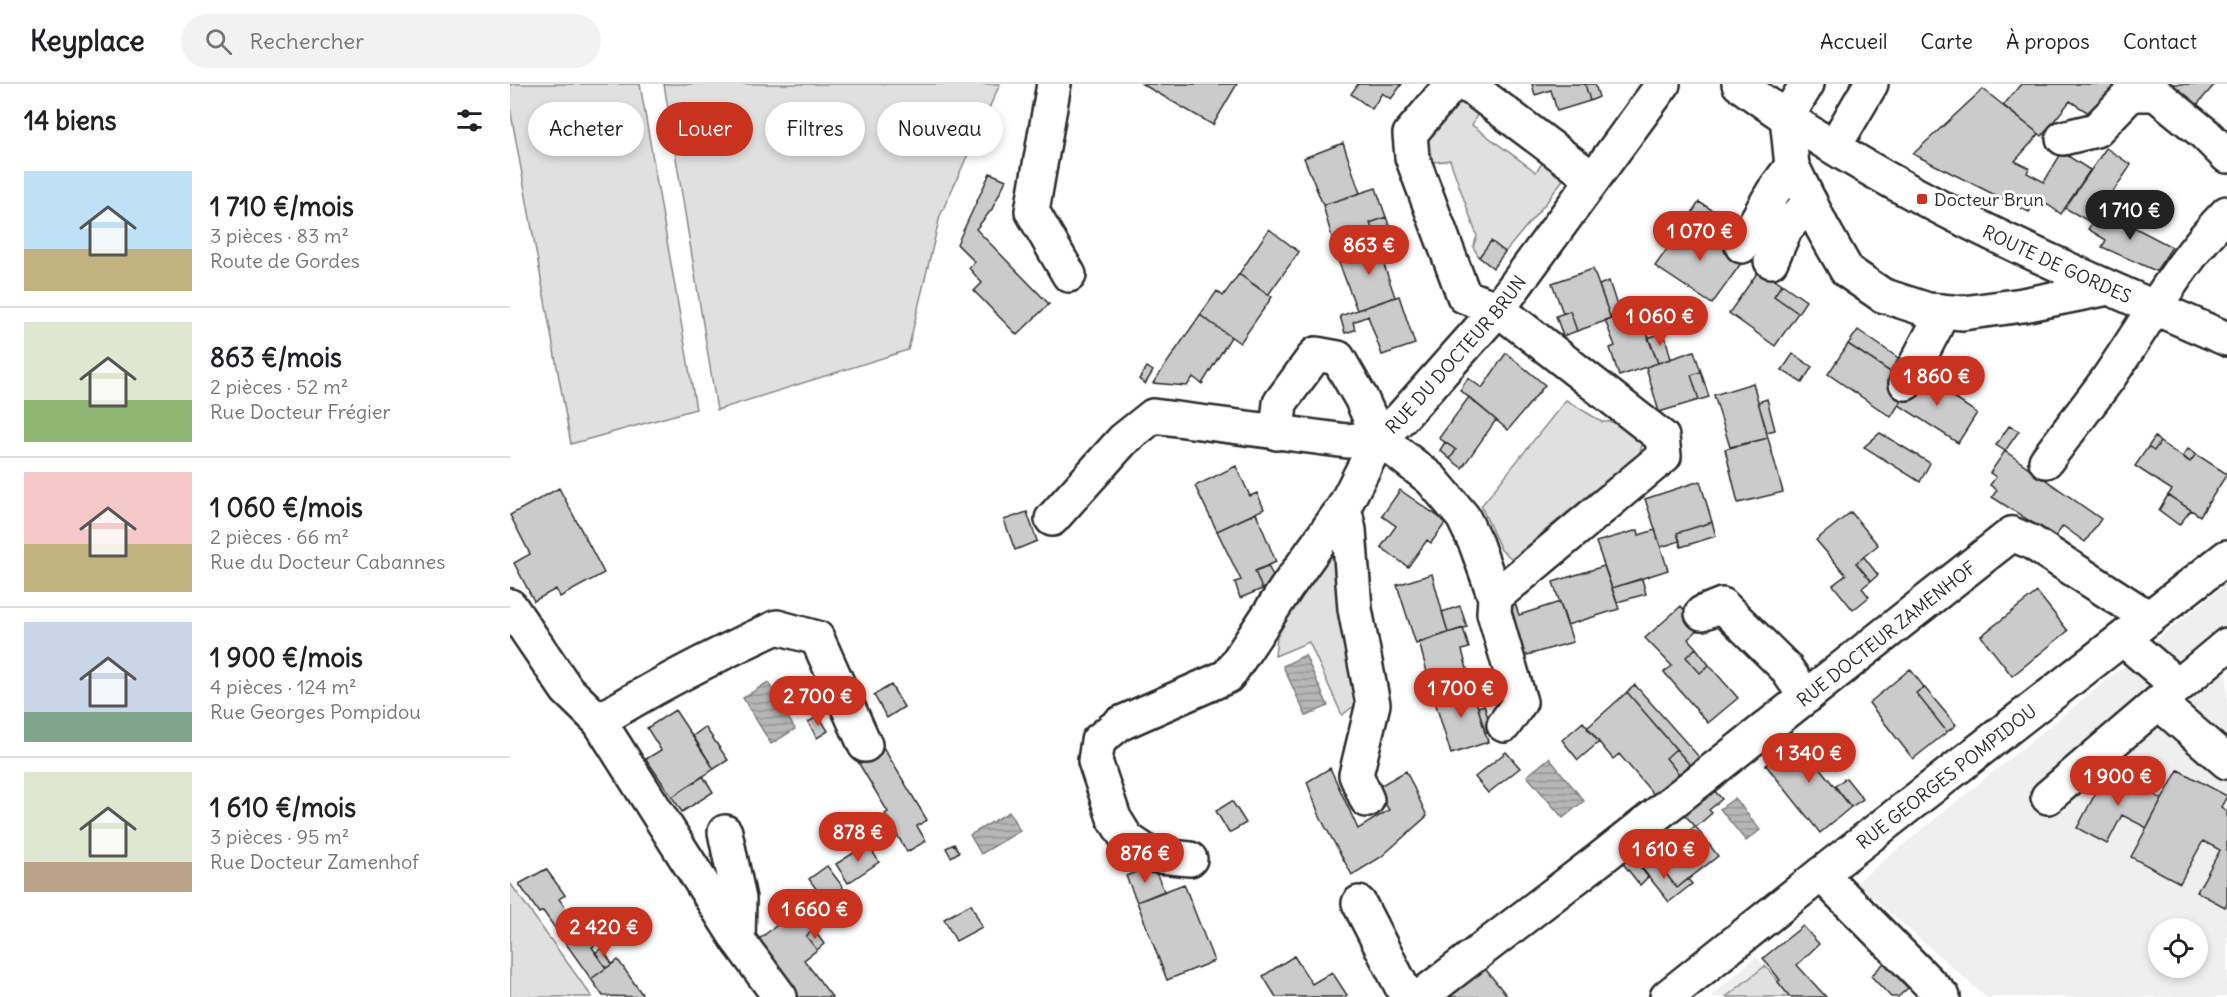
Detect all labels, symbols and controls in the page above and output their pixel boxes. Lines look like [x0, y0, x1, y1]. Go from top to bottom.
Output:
search box [181, 14, 601, 68]
text: Keyplace [30, 23, 145, 59]
icon: search [202, 25, 235, 58]
text: Rechercher [250, 27, 364, 55]
text: Accueil [1820, 28, 1888, 55]
text: Carte [1921, 28, 1973, 55]
text: À propos [2006, 28, 2090, 55]
text: Contact [2123, 28, 2197, 55]
chip: Acheter [528, 102, 644, 156]
chip: Louer [656, 102, 753, 156]
chip: Filtres [765, 102, 865, 156]
chip: Nouveau [877, 102, 1003, 156]
text: 14 biens [24, 104, 117, 137]
icon: filters [453, 104, 486, 137]
place label: Docteur Brun [1934, 188, 2044, 211]
text: 1 710 €/mois [210, 190, 354, 223]
pin: 1 710 € [2075, 190, 2185, 241]
marker: Docteur Brun [1915, 192, 1929, 206]
icon: home [72, 195, 144, 267]
text: 1 710 € [2099, 197, 2161, 222]
pin: 1 070 € [1645, 211, 1755, 262]
text: 1 070 € [1667, 218, 1733, 243]
street label: ROUTE DE GORDES [1979, 219, 2135, 308]
text: 3 pièces · 83 m² [210, 223, 349, 248]
pin: 863 € [1327, 225, 1411, 276]
text: 863 € [1343, 232, 1395, 257]
text: Route de Gordes [210, 248, 360, 273]
street label: RUE DU DOCTEUR BRUN [1380, 271, 1531, 438]
pin: 1 060 € [1605, 296, 1715, 347]
text: 1 060 € [1626, 303, 1694, 328]
text: 863 €/mois [210, 341, 342, 374]
icon: home [72, 346, 144, 418]
pin: 1 860 € [1882, 356, 1992, 407]
text: 1 860 € [1904, 363, 1970, 388]
text: 2 pièces · 52 m² [210, 374, 348, 399]
text: Rue Docteur Frégier [210, 399, 391, 424]
text: 1 060 €/mois [210, 491, 363, 524]
icon: home [72, 496, 144, 568]
text: 2 pièces · 66 m² [210, 524, 349, 549]
text: Rue du Docteur Cabannes [210, 549, 445, 574]
street label: RUE DOCTEUR ZAMENHOF [1792, 556, 1980, 711]
text: 1 900 €/mois [210, 641, 363, 674]
icon: home [72, 646, 144, 718]
pin: 1 700 € [1406, 668, 1516, 719]
text: 4 pièces · 124 m² [210, 674, 357, 699]
text: 1 700 € [1428, 675, 1494, 700]
pin: 2 700 € [763, 676, 873, 727]
text: 2 700 € [783, 683, 853, 708]
text: Rue Georges Pompidou [210, 699, 421, 724]
street label: RUE GEORGES POMPIDOU [1852, 699, 2041, 854]
pin: 1 340 € [1754, 733, 1864, 784]
text: 1 340 € [1776, 740, 1842, 765]
pin: 1 900 € [2063, 756, 2173, 807]
text: 1 900 € [2084, 763, 2152, 788]
text: 1 610 €/mois [210, 791, 356, 824]
icon: home [72, 796, 144, 868]
pin: 878 € [816, 812, 900, 863]
text: 878 € [833, 819, 883, 844]
text: 3 pièces · 95 m² [210, 824, 349, 849]
pin: 1 610 € [1609, 829, 1719, 880]
pin: 876 € [1103, 833, 1187, 884]
text: 1 610 € [1633, 836, 1695, 861]
text: 876 € [1120, 840, 1170, 865]
text: Rue Docteur Zamenhof [210, 849, 419, 874]
pin: 1 660 € [760, 889, 870, 940]
text: 1 660 € [782, 896, 848, 921]
pin: 2 420 € [549, 907, 659, 958]
text: 2 420 € [569, 914, 639, 939]
map controls [2148, 918, 2208, 978]
button: locate [2148, 918, 2208, 978]

